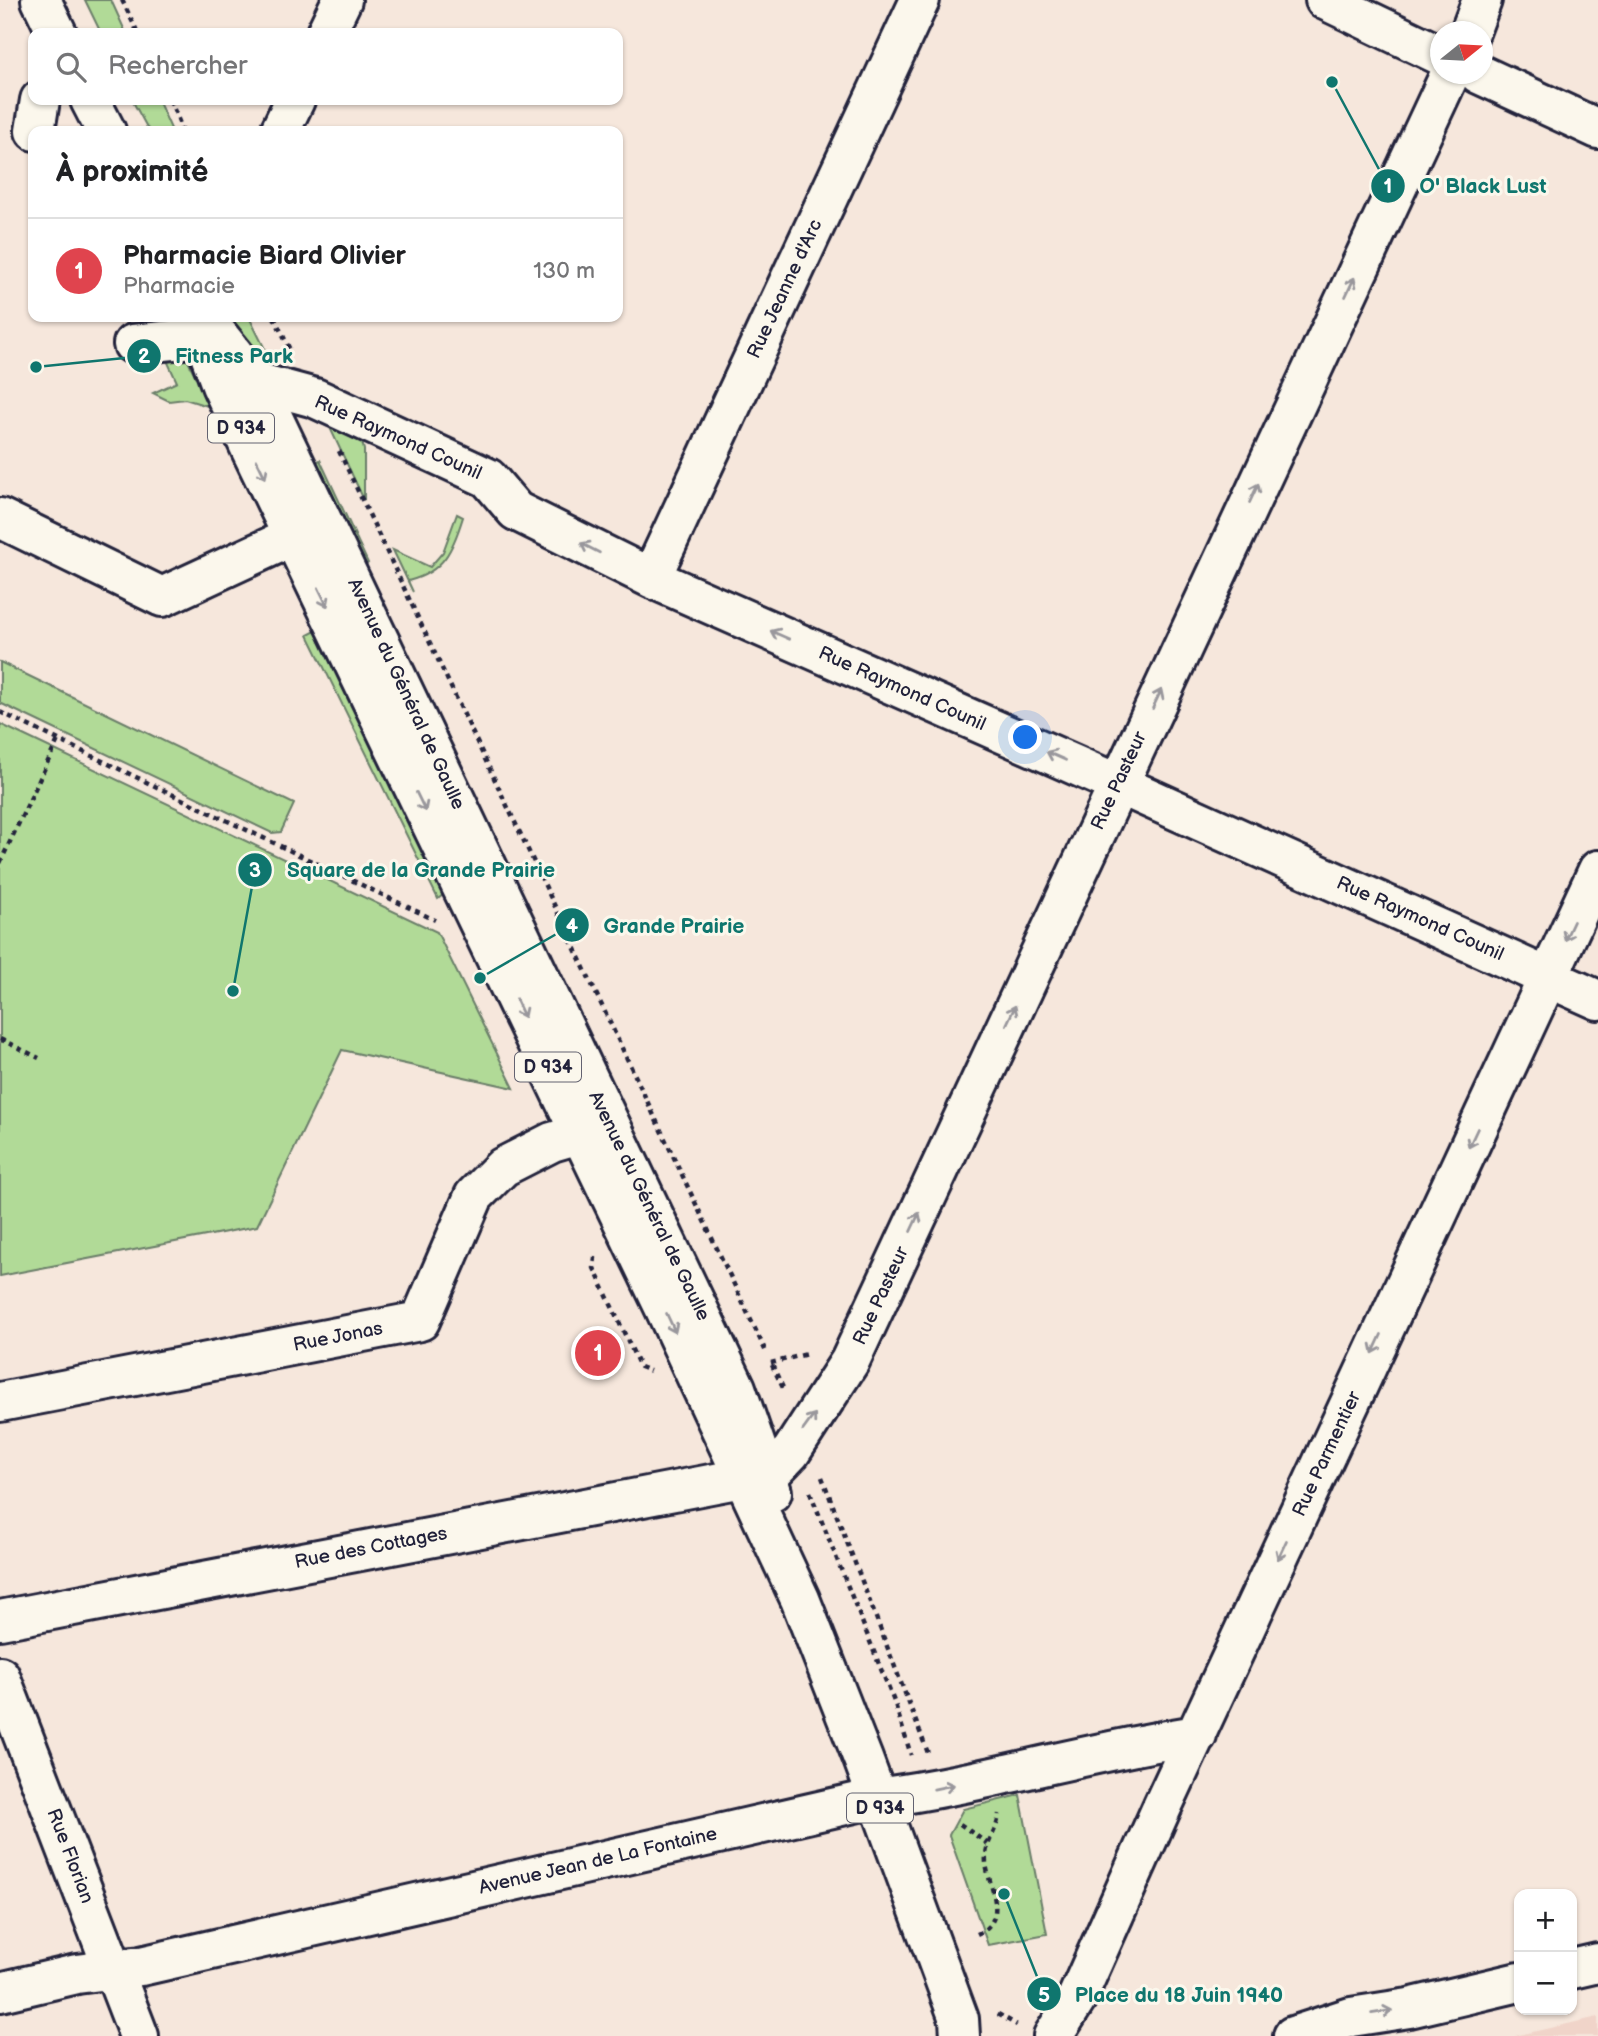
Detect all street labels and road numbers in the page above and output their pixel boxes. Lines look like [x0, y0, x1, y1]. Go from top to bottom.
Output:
street label: Rue Jeanne d'Arc [743, 216, 827, 362]
street label: Rue Raymond Counil [311, 391, 485, 485]
road number: D 934 [208, 414, 274, 442]
street label: Avenue du Général de Gaulle [342, 575, 470, 813]
street label: Rue Raymond Counil [815, 642, 989, 736]
street label: Rue Pasteur [1086, 727, 1152, 834]
street label: Rue Raymond Counil [1333, 872, 1507, 966]
road number: D 934 [515, 1052, 581, 1082]
street label: Avenue du Général de Gaulle [583, 1088, 715, 1324]
street label: Rue Pasteur [848, 1242, 914, 1349]
street label: Rue Jonas [291, 1317, 385, 1357]
street label: Rue Parmentier [1288, 1387, 1367, 1520]
street label: Rue des Cottages [293, 1522, 449, 1574]
road number: D 934 [847, 1794, 913, 1822]
street label: Rue Florian [41, 1805, 99, 1907]
street label: Avenue Jean de La Fontaine [477, 1822, 719, 1900]

